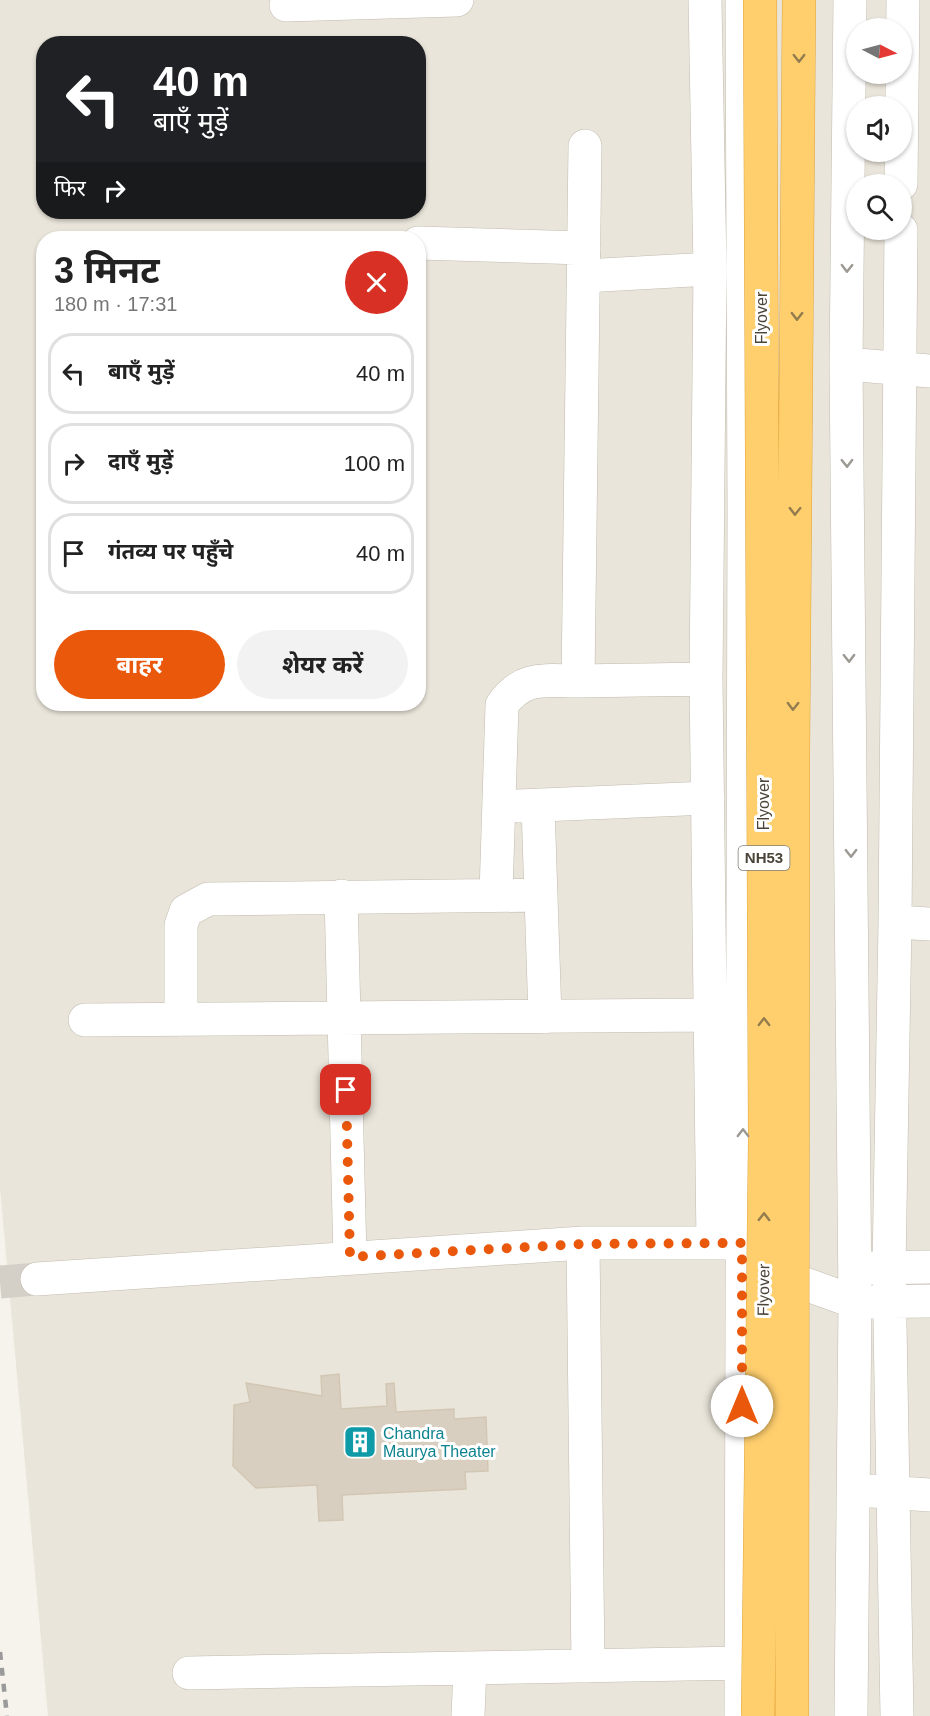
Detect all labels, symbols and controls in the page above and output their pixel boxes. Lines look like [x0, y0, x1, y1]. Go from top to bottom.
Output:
north arrow [846, 18, 912, 84]
map controls [846, 18, 912, 240]
one-way arrow [793, 54, 805, 63]
text: 40 m [153, 58, 249, 105]
icon: left [54, 60, 132, 138]
button: sound [846, 96, 912, 162]
text: बाएँ मुड़ें [153, 107, 228, 137]
icon: right [98, 174, 131, 207]
button: search [846, 174, 912, 240]
text: फिर [54, 176, 86, 201]
text: 3 मिनट [54, 250, 160, 291]
button: close [345, 251, 408, 314]
one-way arrow [841, 264, 853, 273]
street label: Flyover [753, 291, 770, 344]
text: 180 m · 17:31 [54, 293, 177, 315]
one-way arrow [791, 312, 803, 321]
icon: left [57, 357, 90, 390]
text: बाएँ मुड़ें [108, 359, 174, 384]
text: 40 m [356, 361, 405, 386]
icon: right [57, 447, 90, 480]
text: दाएँ मुड़ें [108, 449, 173, 474]
text: 100 m [344, 451, 405, 476]
one-way arrow [841, 459, 853, 468]
one-way arrow [789, 507, 801, 516]
icon: arrive [57, 537, 90, 570]
text: गंतव्य पर पहुँचे [108, 539, 233, 564]
text: 40 m [356, 541, 405, 566]
button: बाहर [54, 630, 225, 699]
button: शेयर करें [237, 630, 408, 699]
one-way arrow [843, 654, 855, 663]
one-way arrow [787, 702, 800, 711]
street label: Flyover [755, 777, 772, 830]
road number: NH53 [738, 846, 789, 870]
one-way arrow [845, 849, 857, 858]
one-way arrow [758, 1017, 770, 1026]
pin [320, 1064, 371, 1115]
icon: arrive [329, 1073, 362, 1106]
one-way arrow [737, 1128, 749, 1137]
one-way arrow [758, 1212, 770, 1221]
street label: Flyover [755, 1263, 772, 1316]
position arrow [710, 1374, 774, 1438]
building icon: Chandra Maurya Theater [342, 1424, 378, 1460]
place label: Chandra Maurya Theater [383, 1425, 496, 1460]

